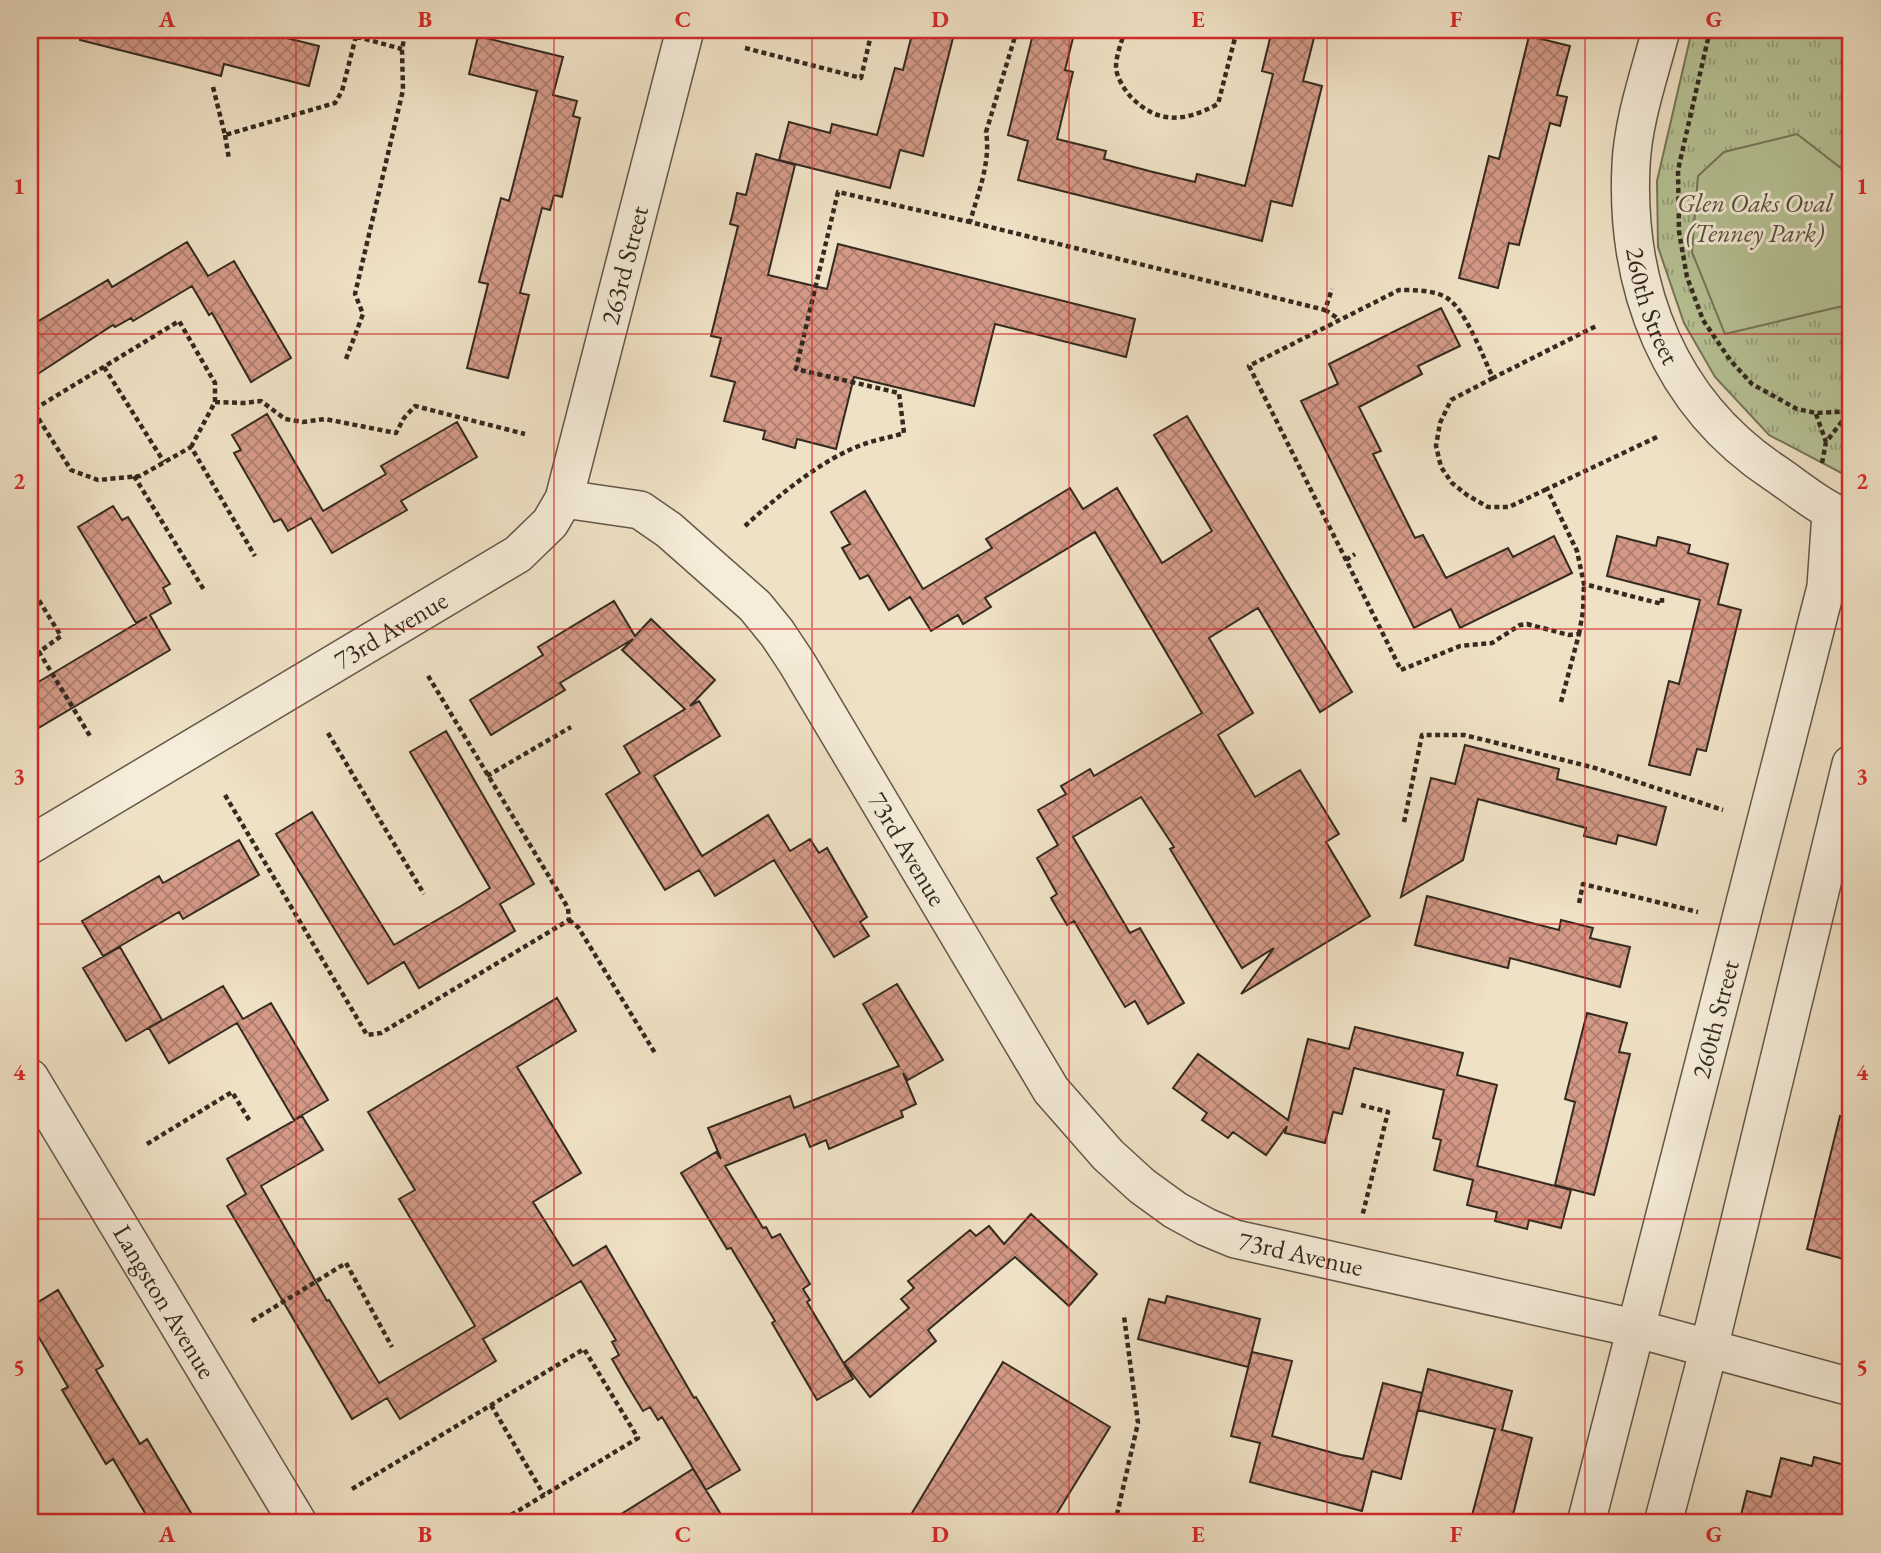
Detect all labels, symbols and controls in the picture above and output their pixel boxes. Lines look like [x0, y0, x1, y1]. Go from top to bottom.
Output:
text: A [158, 4, 176, 34]
text: B [418, 4, 432, 34]
text: C [675, 4, 691, 34]
text: D [931, 4, 949, 34]
text: E [1191, 4, 1205, 34]
text: F [1450, 4, 1463, 34]
text: G [1706, 4, 1722, 34]
text: 1 [13, 171, 25, 201]
text: 1 [1856, 171, 1868, 201]
park label: Glen Oaks Oval (Tenney Park) [1677, 186, 1834, 250]
street label: 263rd Street [593, 202, 656, 328]
street label: 260th Street [1618, 245, 1688, 370]
text: 2 [13, 466, 25, 496]
text: 2 [1856, 466, 1868, 496]
street label: 73rd Avenue [328, 583, 454, 677]
text: 3 [13, 761, 25, 791]
text: 3 [1856, 761, 1868, 791]
street label: 73rd Avenue [861, 786, 955, 912]
street label: 260th Street [1684, 956, 1747, 1082]
text: 4 [13, 1057, 26, 1087]
text: 4 [1856, 1057, 1869, 1087]
street label: Langston Avenue [105, 1218, 224, 1385]
street label: 73rd Avenue [1235, 1223, 1366, 1284]
text: 5 [13, 1352, 25, 1382]
text: 5 [1856, 1352, 1868, 1382]
text: A [158, 1519, 176, 1549]
text: B [418, 1519, 432, 1549]
text: C [675, 1519, 691, 1549]
text: D [931, 1519, 949, 1549]
text: E [1191, 1519, 1205, 1549]
text: F [1450, 1519, 1463, 1549]
text: G [1706, 1519, 1722, 1549]

